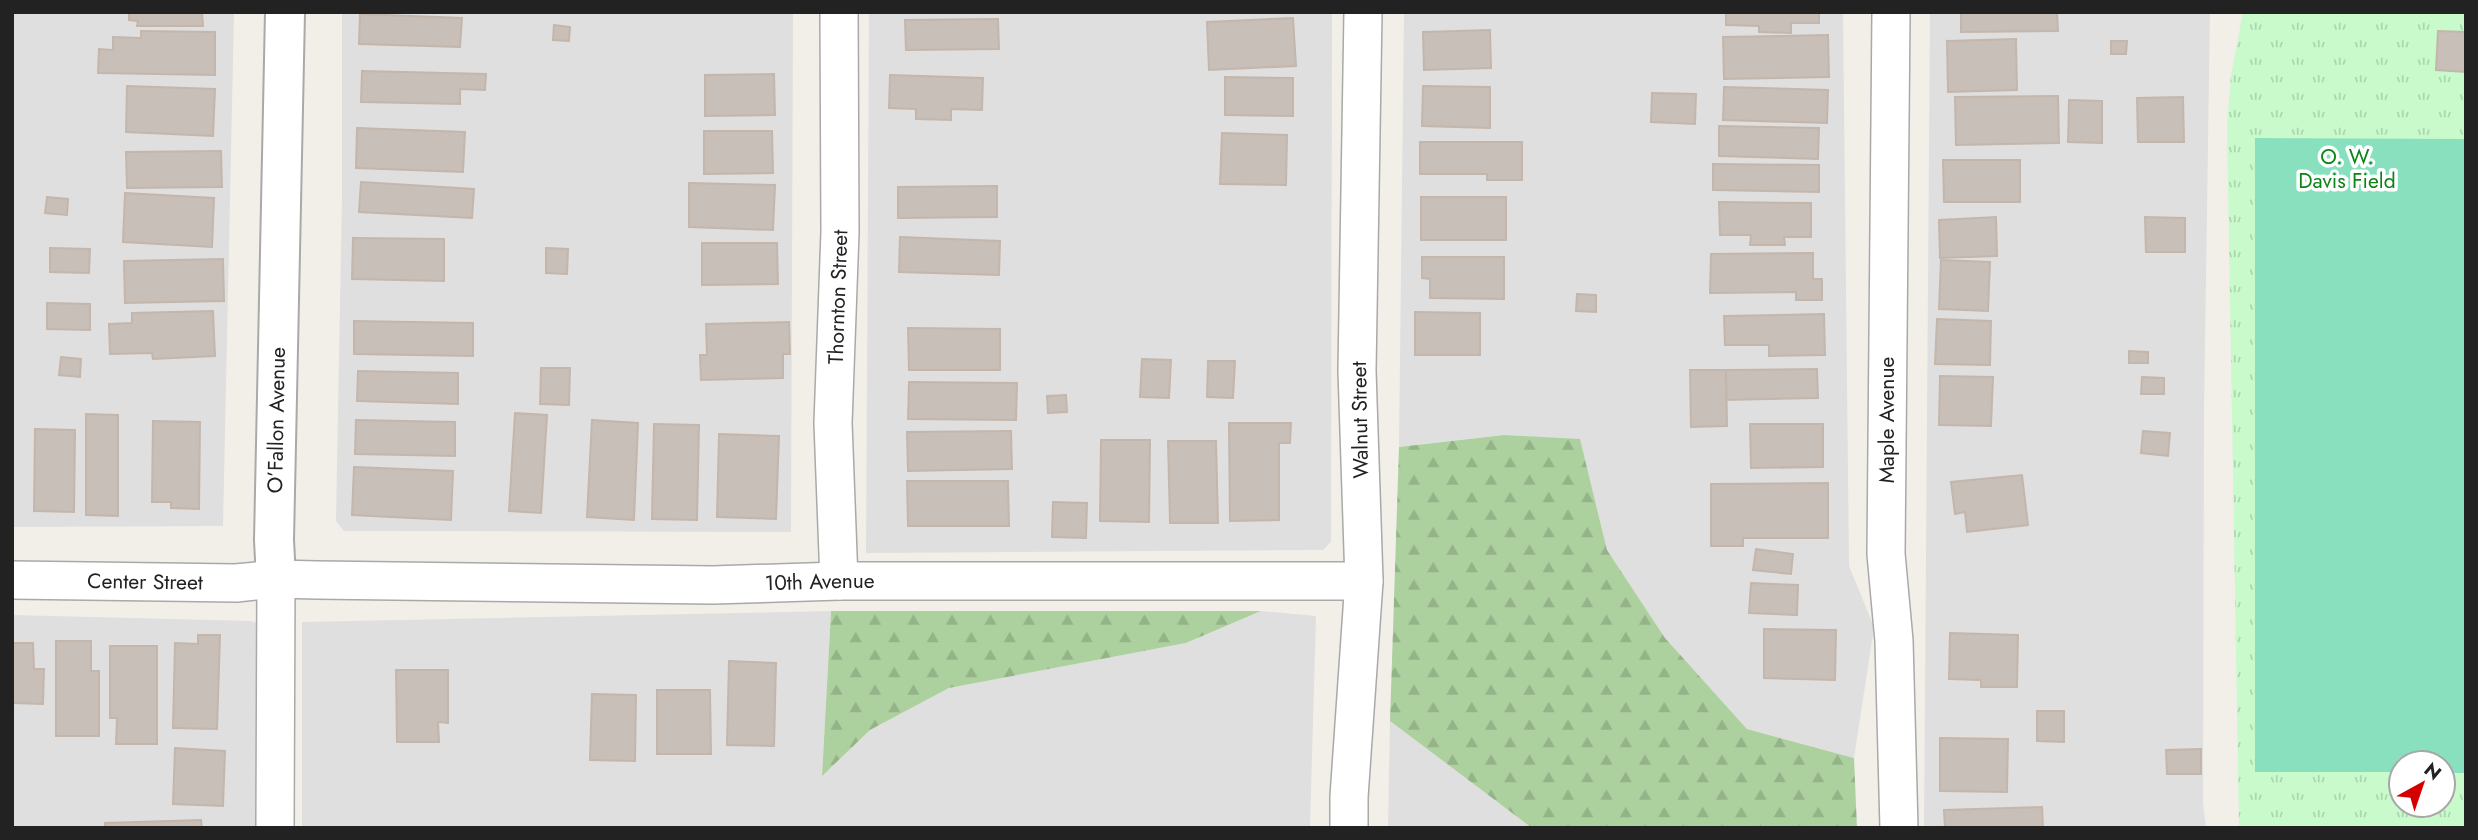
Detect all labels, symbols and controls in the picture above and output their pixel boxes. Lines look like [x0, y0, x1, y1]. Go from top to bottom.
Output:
park label: O. W. Davis Field [2298, 142, 2396, 196]
street label: Thornton Street [821, 229, 855, 365]
street label: O’Fallon Avenue [260, 346, 293, 494]
street label: Maple Avenue [1872, 357, 1902, 483]
street label: Walnut Street [1344, 361, 1376, 479]
street label: Center Street [87, 566, 203, 598]
street label: 10th Avenue [764, 566, 875, 598]
north arrow [2387, 749, 2457, 819]
text: N [2418, 756, 2447, 787]

